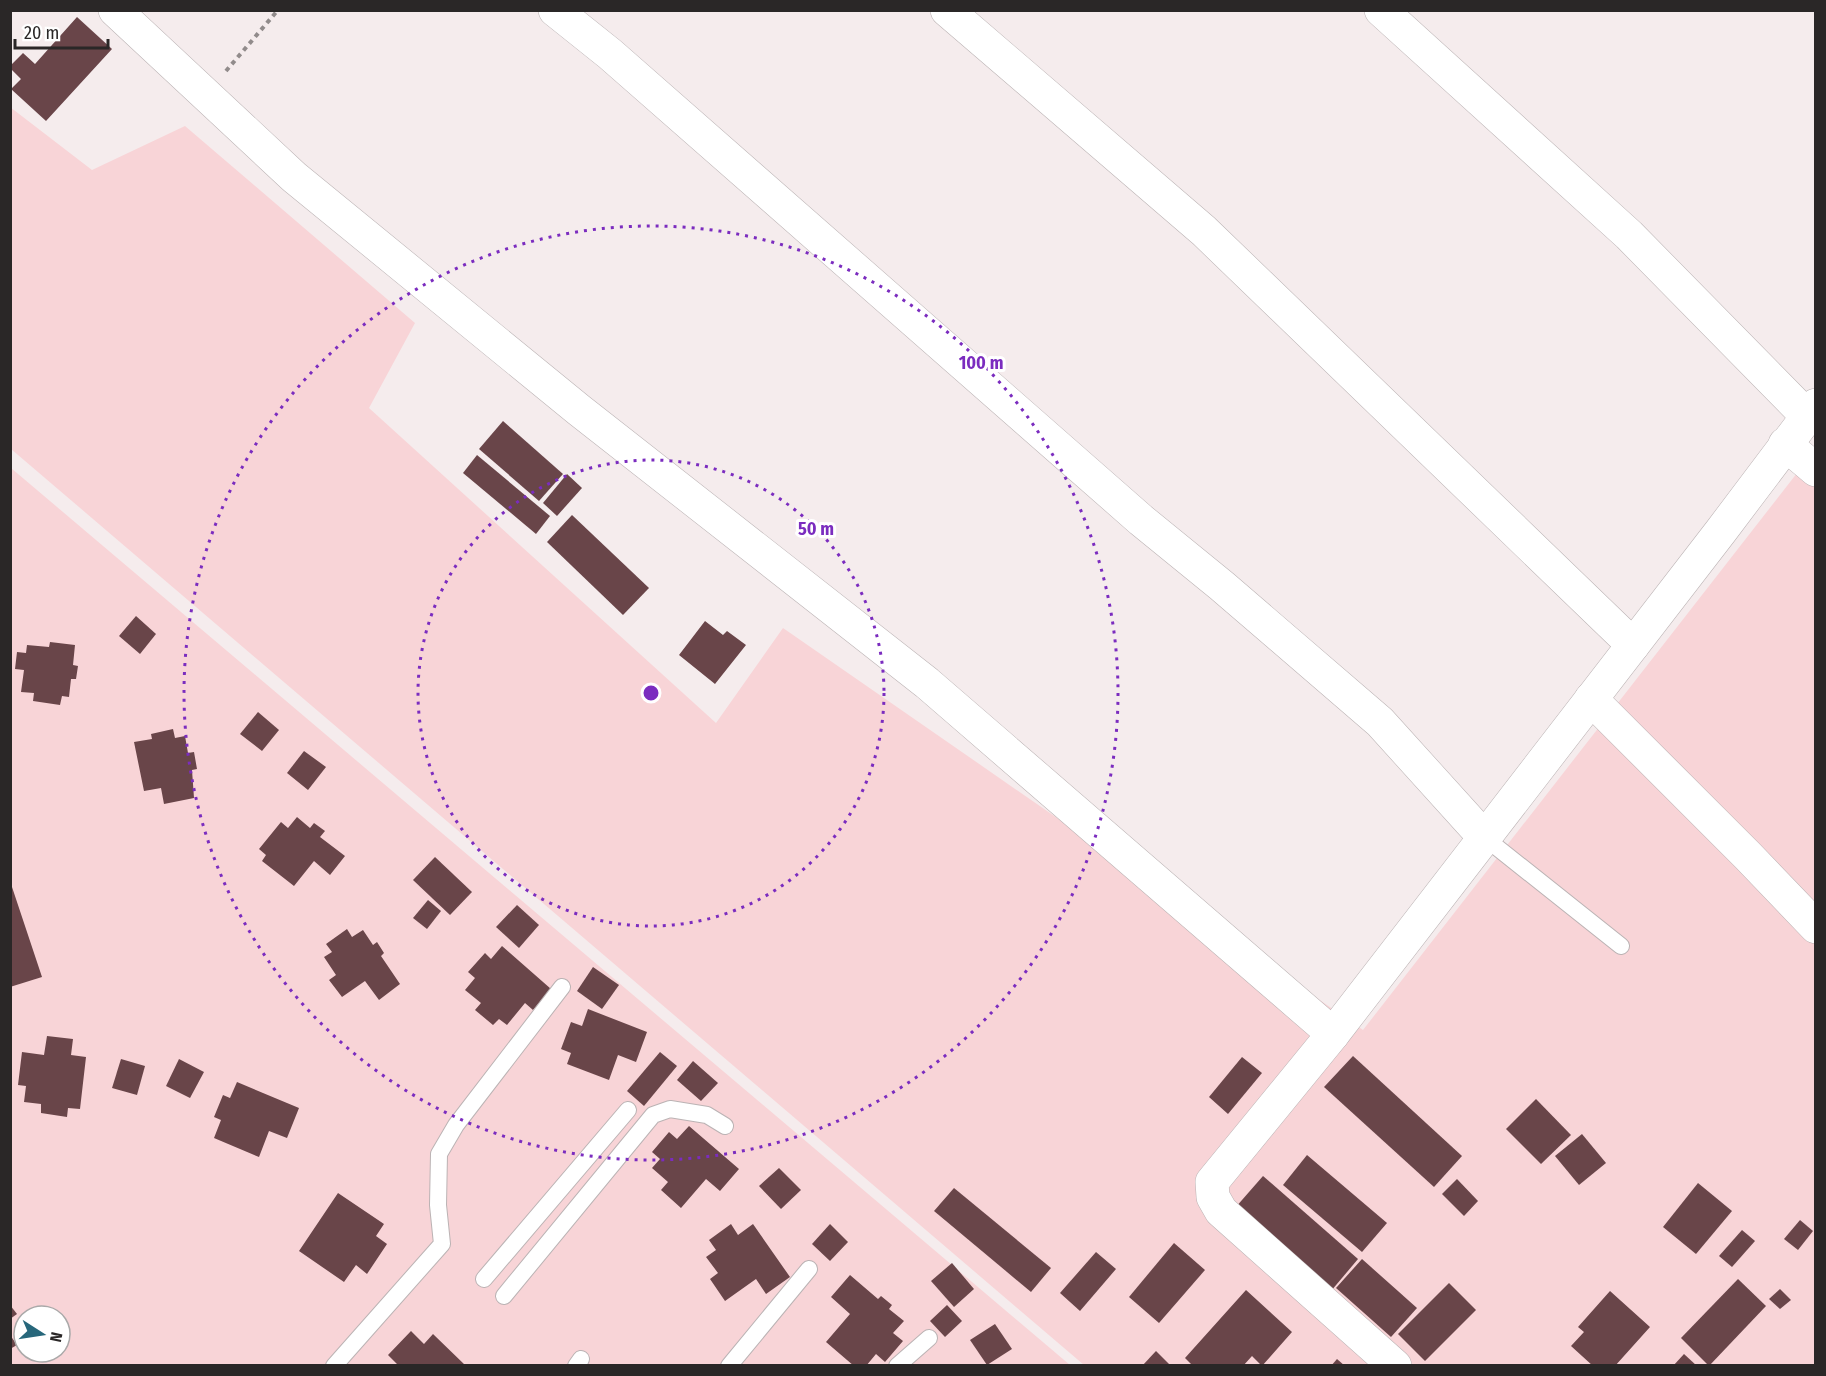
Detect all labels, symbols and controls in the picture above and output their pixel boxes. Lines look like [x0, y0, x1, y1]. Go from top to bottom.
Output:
scale bar [15, 12, 108, 50]
text: 20 m [24, 22, 59, 44]
text: 100 m [959, 352, 1003, 374]
text: 50 m [798, 518, 834, 540]
centre of rings [641, 683, 661, 703]
north arrow [12, 1304, 72, 1364]
text: N [46, 1330, 66, 1344]

